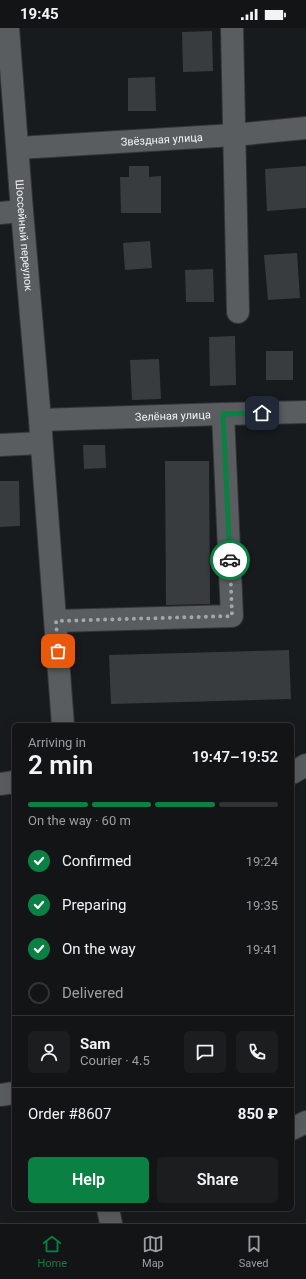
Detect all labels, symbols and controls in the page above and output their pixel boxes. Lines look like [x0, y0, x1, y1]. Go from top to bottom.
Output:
text: 19:45 [20, 5, 59, 23]
street label: Звёздная улица [120, 130, 203, 148]
street label: Шоссейный переулок [13, 179, 35, 292]
pin [245, 396, 279, 430]
icon: home [251, 402, 273, 424]
street label: Зелёная улица [135, 408, 211, 423]
courier [210, 540, 250, 580]
icon: car [219, 549, 241, 571]
pin [41, 634, 75, 668]
icon: bag [47, 640, 69, 662]
text: Arriving in [28, 735, 86, 750]
text: 19:47–19:52 [192, 748, 278, 766]
text: 2 min [28, 750, 93, 780]
text: On the way · 60 m [28, 813, 131, 828]
icon: check [28, 850, 50, 872]
text: Confirmed [62, 852, 132, 870]
text: 19:24 [246, 854, 278, 869]
icon: check [28, 894, 50, 916]
text: Preparing [62, 896, 126, 914]
text: 19:35 [246, 898, 278, 913]
icon: check [28, 938, 50, 960]
text: On the way [62, 940, 136, 958]
text: 19:41 [246, 942, 278, 957]
text: Delivered [62, 984, 124, 1002]
button: person [28, 1031, 70, 1073]
button: chat [184, 1031, 226, 1073]
button: phone [236, 1031, 278, 1073]
text: Sam [80, 1035, 110, 1053]
text: Courier · 4.5 [80, 1053, 150, 1068]
text: Order #8607 [28, 1105, 111, 1123]
text: 850 ₽ [238, 1105, 278, 1123]
button: Help [28, 1157, 149, 1203]
button: Share [157, 1157, 278, 1203]
tab: Home [37, 1233, 67, 1270]
tab: Map [142, 1233, 164, 1270]
tab: Saved [239, 1233, 269, 1270]

